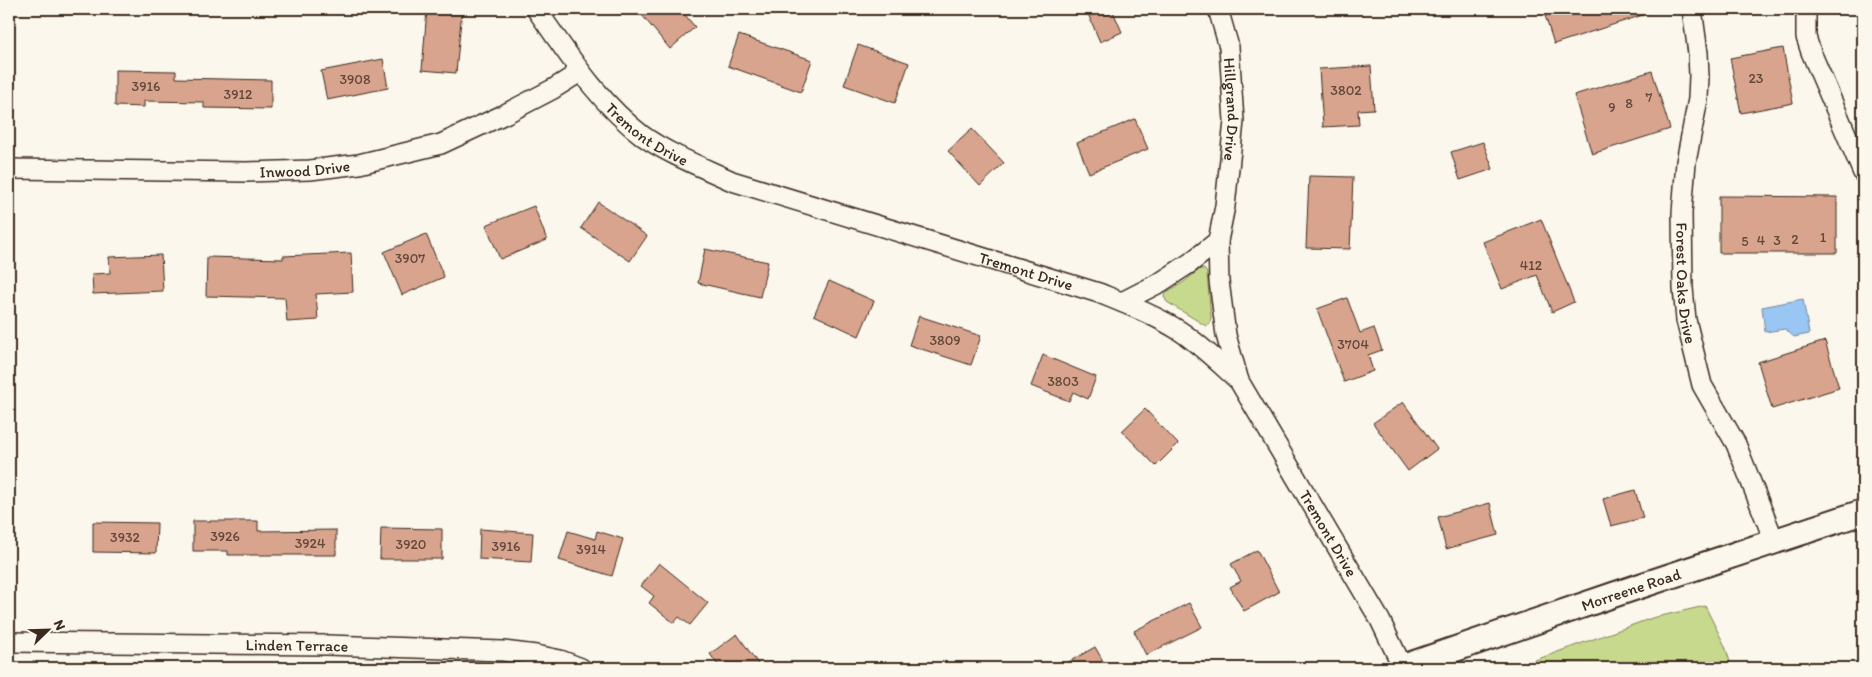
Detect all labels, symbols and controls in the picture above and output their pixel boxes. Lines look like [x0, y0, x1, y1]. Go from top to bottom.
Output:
street label: Hillgrand Drive [1220, 57, 1244, 162]
house number: 23 [1749, 70, 1764, 87]
house number: 3908 [339, 71, 371, 88]
house number: 3916 [132, 78, 160, 95]
house number: 3802 [1330, 82, 1362, 99]
house number: 3912 [224, 86, 253, 103]
house number: 7 [1646, 89, 1653, 106]
house number: 8 [1625, 95, 1633, 112]
street label: Tremont Drive [602, 98, 691, 169]
house number: 9 [1608, 99, 1616, 116]
street label: Inwood Drive [259, 156, 351, 181]
street label: Forest Oaks Drive [1673, 222, 1701, 346]
house number: 1 [1820, 229, 1827, 246]
house number: 2 [1791, 231, 1799, 248]
house number: 4 [1757, 232, 1766, 249]
house number: 3 [1773, 232, 1781, 249]
house number: 5 [1741, 233, 1749, 250]
street label: Tremont Drive [977, 247, 1075, 294]
house number: 3907 [395, 250, 425, 267]
house number: 412 [1520, 257, 1543, 274]
house number: 3809 [929, 332, 961, 349]
house number: 3704 [1337, 336, 1369, 353]
house number: 3803 [1047, 373, 1079, 390]
street label: Tremont Drive [1296, 486, 1362, 580]
house number: 3926 [210, 528, 240, 545]
house number: 3932 [110, 529, 141, 546]
house number: 3924 [295, 535, 326, 552]
house number: 3920 [396, 536, 426, 553]
house number: 3916 [492, 538, 520, 555]
house number: 3914 [576, 541, 607, 558]
street label: Morreene Road [1579, 564, 1683, 615]
north arrow [22, 604, 72, 654]
text: N [50, 617, 69, 633]
street label: Linden Terrace [246, 635, 349, 655]

